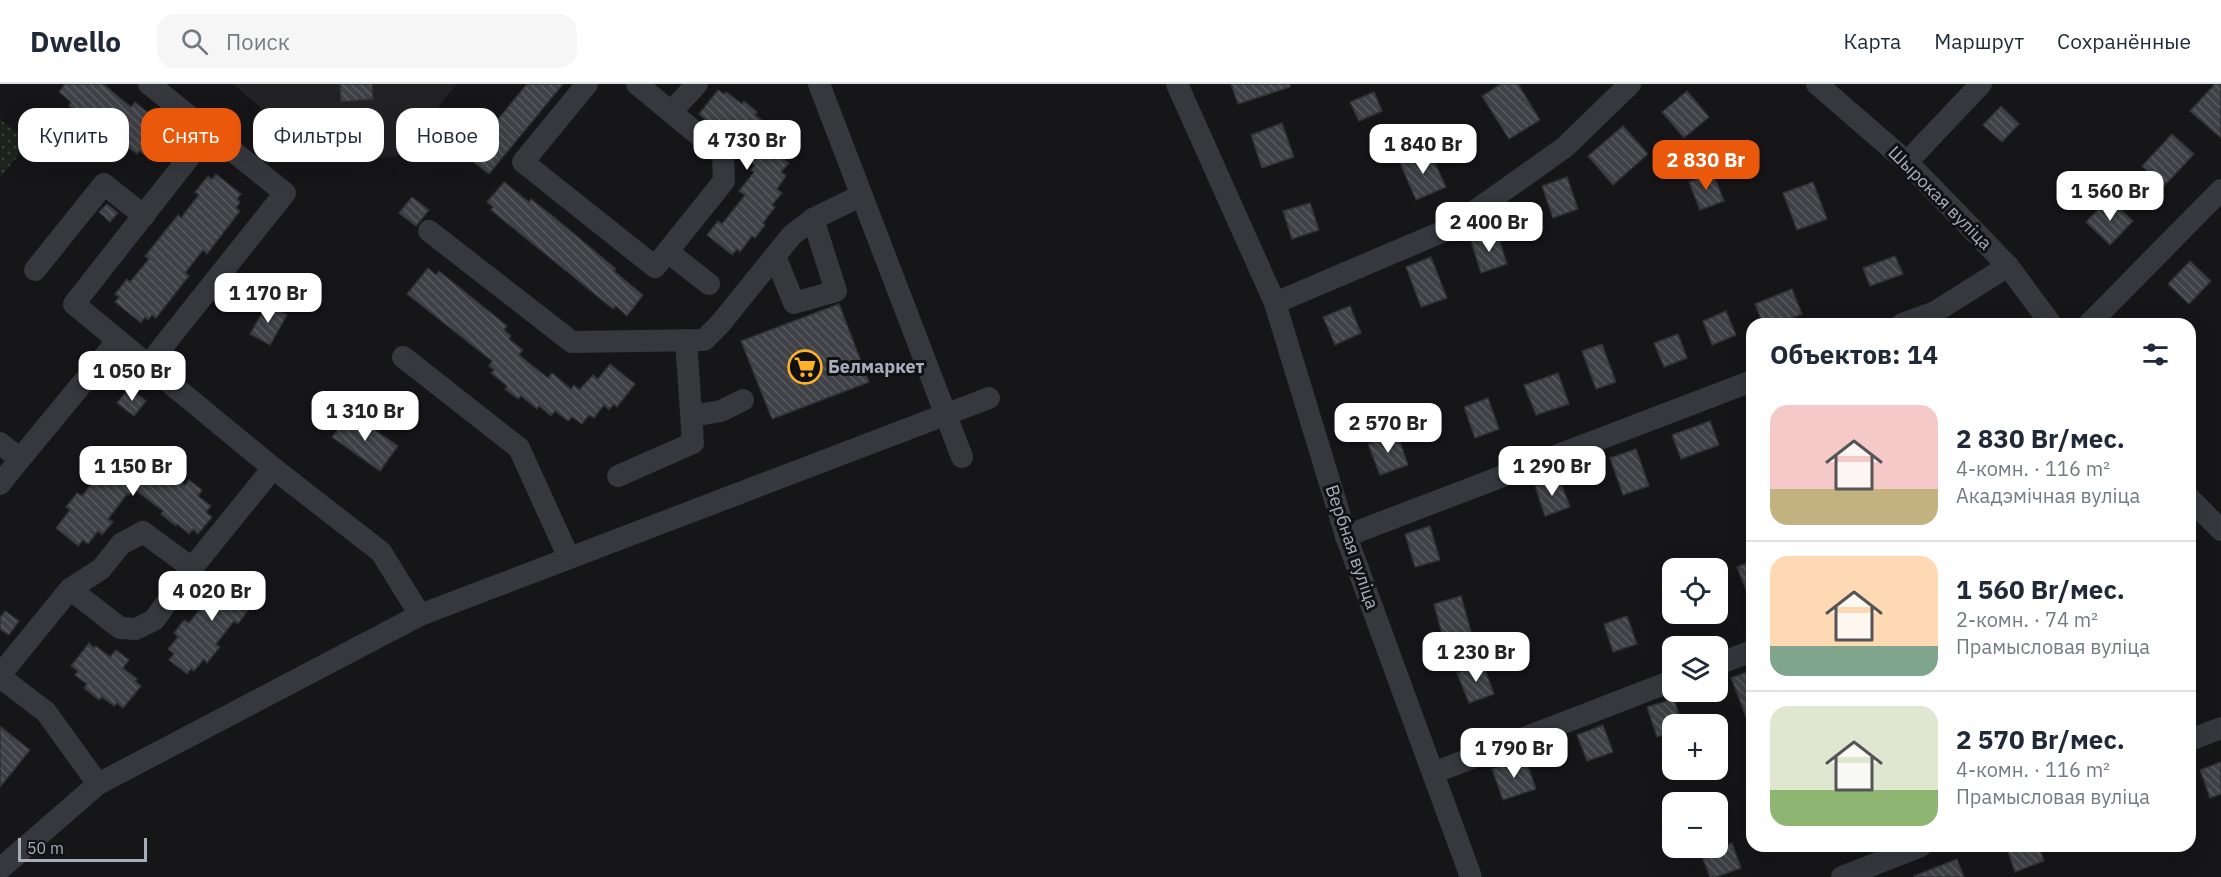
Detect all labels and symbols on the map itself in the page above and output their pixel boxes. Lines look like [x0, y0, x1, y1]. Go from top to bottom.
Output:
pin: 4 730 Br [685, 120, 809, 171]
pin: 1 840 Br [1361, 124, 1485, 175]
pin: 2 830 Br [1644, 140, 1768, 191]
street label: Шырокая вуліца [1884, 141, 1997, 255]
pin: 1 560 Br [2048, 171, 2172, 222]
pin: 2 400 Br [1427, 202, 1551, 253]
pin: 1 170 Br [206, 273, 330, 324]
supermarket icon: Белмаркет [787, 349, 823, 385]
pin: 1 050 Br [70, 351, 194, 402]
place label: Белмаркет [828, 355, 925, 378]
pin: 1 310 Br [303, 391, 427, 442]
pin: 2 570 Br [1326, 403, 1450, 454]
pin: 1 150 Br [71, 446, 195, 497]
pin: 1 290 Br [1490, 446, 1614, 497]
street label: Вербная вуліца [1320, 482, 1385, 612]
pin: 4 020 Br [150, 571, 274, 622]
pin: 1 230 Br [1414, 632, 1538, 683]
pin: 1 790 Br [1452, 728, 1576, 779]
scale bar [18, 835, 147, 862]

